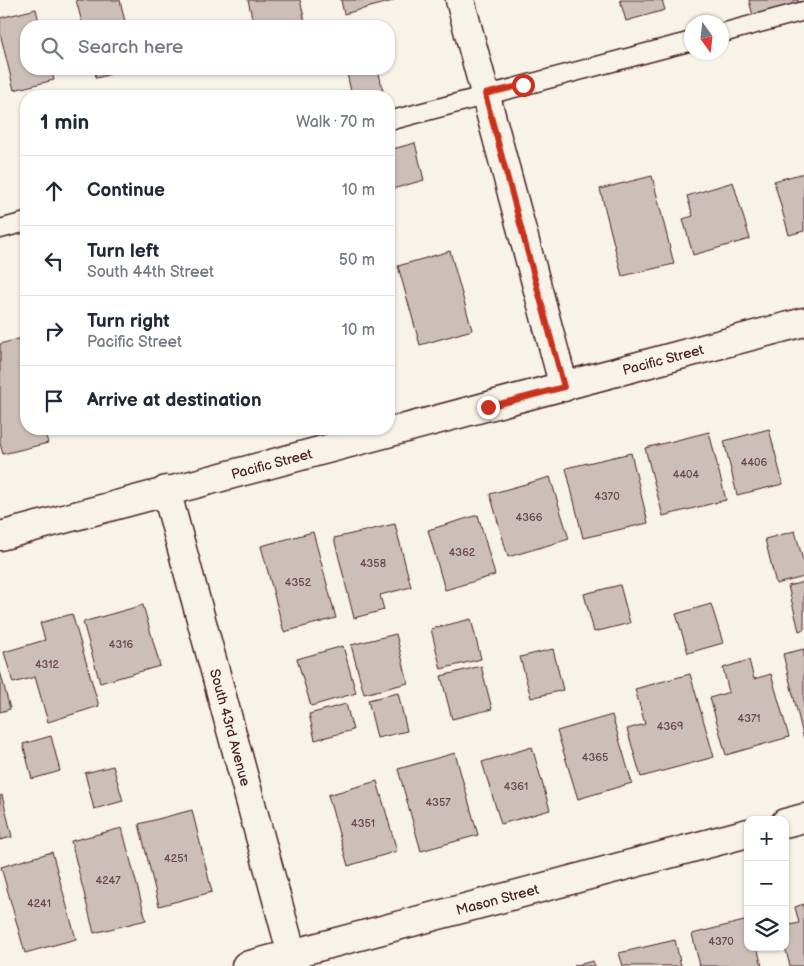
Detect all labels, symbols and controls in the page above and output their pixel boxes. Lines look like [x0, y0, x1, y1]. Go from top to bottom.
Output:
north arrow [684, 15, 729, 60]
search box [20, 20, 395, 75]
icon: search [38, 34, 66, 62]
text: Search here [78, 36, 183, 59]
route start [512, 74, 535, 97]
text: 1 min [40, 110, 89, 135]
text: Walk · 70 m [296, 113, 375, 132]
icon: ahead [40, 177, 68, 205]
text: Continue [87, 179, 165, 202]
text: 10 m [342, 181, 375, 200]
text: Turn left [87, 240, 159, 263]
icon: left [40, 247, 68, 275]
text: 50 m [339, 251, 375, 270]
text: South 44th Street [87, 263, 214, 282]
text: Turn right [87, 310, 170, 333]
icon: right [40, 317, 68, 345]
text: 10 m [342, 321, 375, 340]
text: Pacific Street [87, 333, 182, 352]
street label: Pacific Street [621, 341, 706, 379]
icon: arrive [40, 387, 68, 415]
text: Arrive at destination [87, 389, 262, 412]
route end [477, 396, 500, 419]
street label: Pacific Street [229, 445, 315, 483]
house number: 4406 [741, 456, 768, 469]
house number: 4404 [673, 468, 700, 481]
house number: 4370 [594, 490, 620, 503]
house number: 4366 [516, 511, 543, 524]
house number: 4362 [449, 546, 476, 559]
house number: 4358 [360, 557, 386, 570]
house number: 4352 [285, 576, 312, 589]
house number: 4316 [109, 638, 134, 651]
house number: 4312 [35, 658, 60, 671]
street label: South 43rd Avenue [206, 667, 254, 788]
house number: 4371 [737, 712, 761, 725]
house number: 4369 [657, 720, 683, 733]
house number: 4365 [582, 751, 608, 764]
house number: 4361 [504, 780, 528, 793]
house number: 4357 [425, 796, 451, 809]
map controls [744, 816, 789, 951]
button: + [744, 816, 789, 861]
house number: 4351 [351, 817, 375, 830]
house number: 4251 [164, 852, 188, 865]
button: − [744, 861, 789, 906]
house number: 4247 [95, 874, 121, 887]
street label: Mason Street [454, 881, 541, 919]
house number: 4241 [27, 897, 51, 910]
button: layers [744, 906, 789, 951]
house number: 4370 [708, 935, 734, 948]

